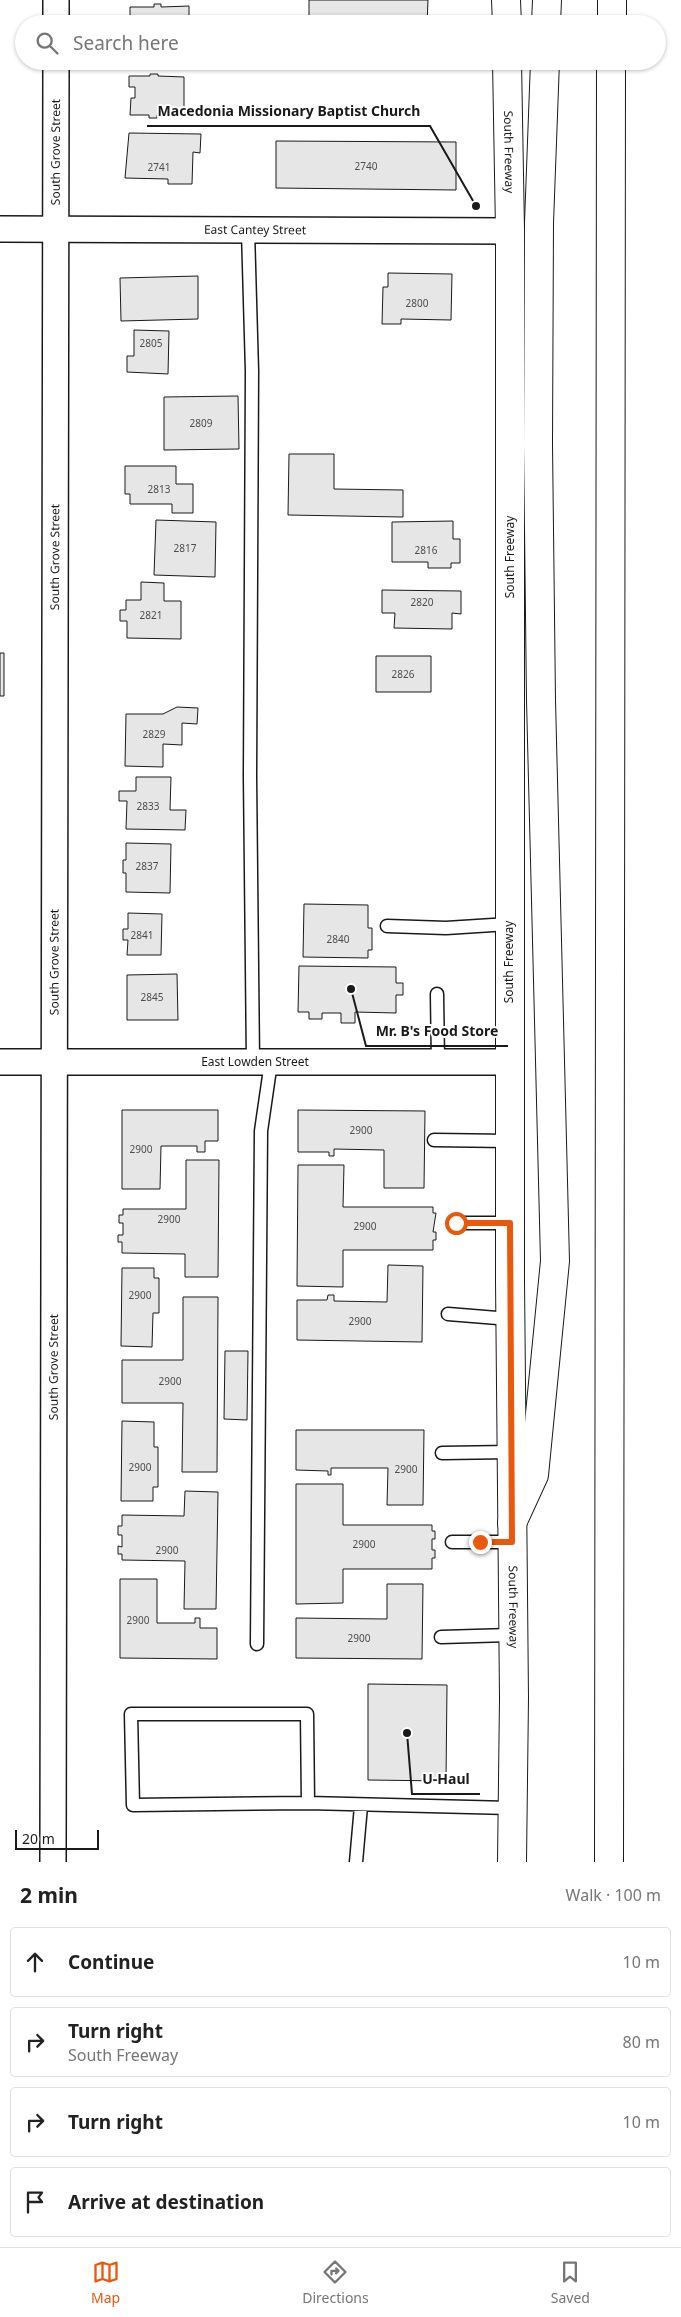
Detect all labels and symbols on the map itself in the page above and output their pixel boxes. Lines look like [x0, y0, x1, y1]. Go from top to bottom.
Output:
callout: Macedonia Missionary Baptist Church [147, 97, 430, 126]
street label: South Grove Street [47, 98, 64, 205]
text: Macedonia Missionary Baptist Church [158, 101, 420, 120]
street label: South Freeway [500, 110, 518, 194]
house number: 2740 [355, 159, 378, 173]
house number: 2741 [148, 160, 170, 174]
street label: East Cantey Street [204, 221, 307, 238]
house number: 2800 [406, 296, 429, 310]
house number: 2805 [140, 336, 163, 350]
house number: 2809 [190, 416, 213, 430]
house number: 2813 [148, 482, 171, 496]
street label: South Grove Street [46, 503, 63, 610]
street label: South Freeway [501, 515, 518, 598]
house number: 2817 [174, 541, 197, 555]
house number: 2816 [415, 543, 438, 557]
house number: 2820 [411, 595, 434, 609]
house number: 2821 [140, 608, 162, 622]
house number: 2826 [392, 667, 415, 681]
house number: 2829 [143, 727, 166, 741]
house number: 2833 [137, 799, 160, 813]
house number: 2837 [136, 859, 159, 873]
street label: South Grove Street [45, 908, 63, 1015]
street label: South Freeway [500, 920, 517, 1003]
house number: 2841 [131, 928, 153, 942]
house number: 2840 [327, 932, 350, 946]
house number: 2845 [141, 990, 164, 1004]
callout: Mr. B's Food Store [366, 1017, 508, 1046]
text: Mr. B's Food Store [376, 1021, 498, 1040]
street label: East Lowden Street [201, 1053, 310, 1070]
house number: 2900 [350, 1123, 373, 1137]
house number: 2900 [130, 1142, 153, 1156]
house number: 2900 [158, 1212, 181, 1226]
route start [445, 1212, 468, 1235]
house number: 2900 [354, 1219, 377, 1233]
house number: 2900 [129, 1288, 152, 1302]
street label: South Grove Street [45, 1313, 62, 1420]
house number: 2900 [349, 1314, 372, 1328]
house number: 2900 [159, 1374, 182, 1388]
house number: 2900 [129, 1460, 152, 1474]
house number: 2900 [395, 1462, 418, 1476]
route end [469, 1531, 492, 1554]
house number: 2900 [353, 1537, 376, 1551]
house number: 2900 [156, 1543, 179, 1557]
street label: South Freeway [505, 1566, 523, 1649]
house number: 2900 [127, 1613, 150, 1627]
house number: 2900 [348, 1631, 371, 1645]
callout: U-Haul [412, 1765, 480, 1794]
text: U-Haul [422, 1769, 470, 1788]
scale bar [15, 1827, 99, 1850]

